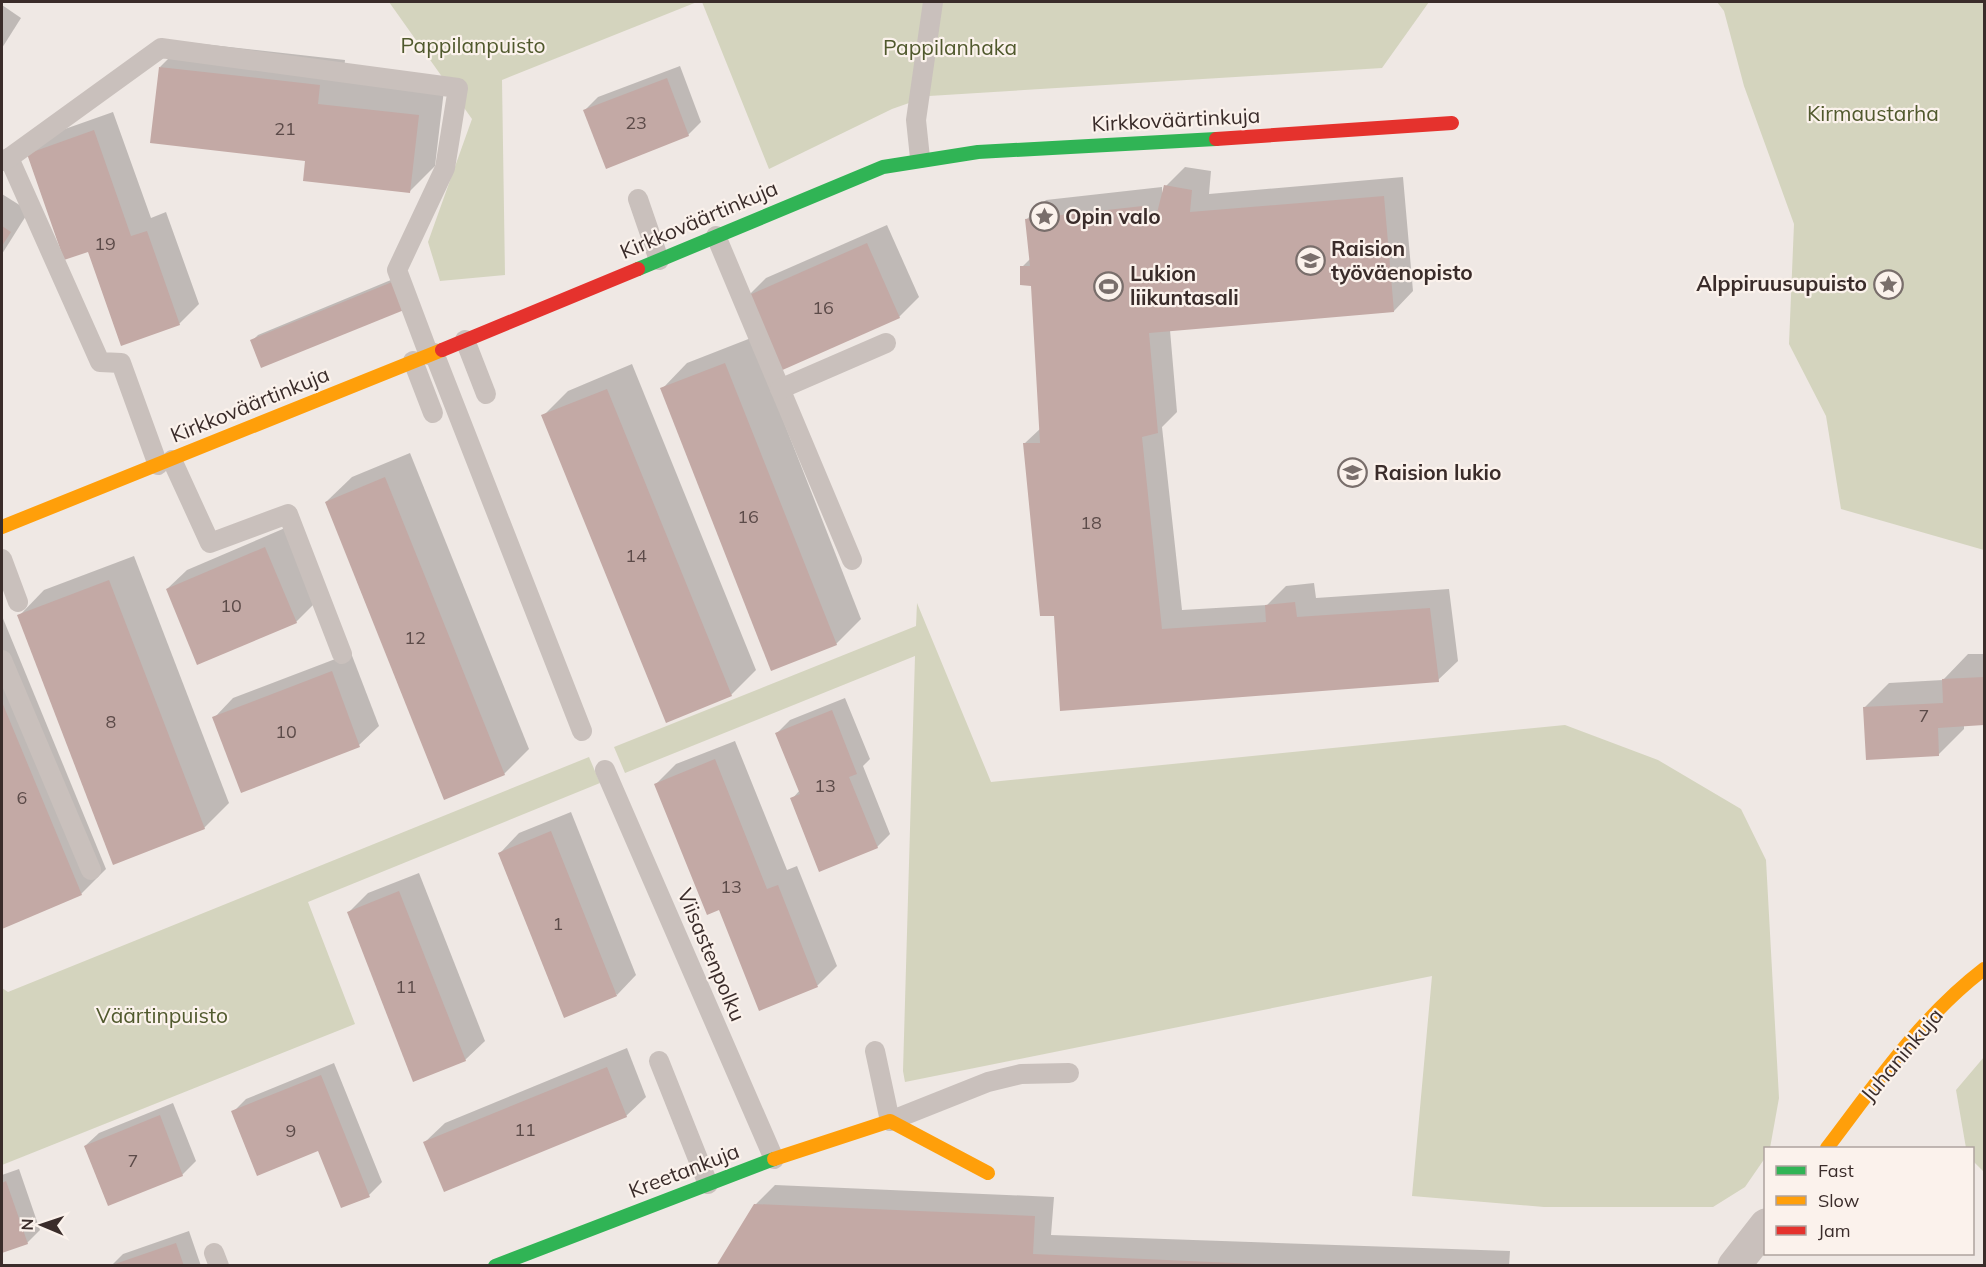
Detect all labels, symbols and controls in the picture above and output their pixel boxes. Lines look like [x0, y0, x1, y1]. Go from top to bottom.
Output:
park label: Pappilanpuisto [400, 32, 546, 58]
park label: Pappilanhaka [883, 34, 1017, 60]
park label: Kirmaustarha [1807, 100, 1939, 126]
street label: Kirkkoväärtinkuja [1091, 102, 1261, 136]
house number: 23 [625, 111, 647, 134]
house number: 21 [274, 117, 296, 140]
street label: Kirkkoväärtinkuja [616, 174, 781, 264]
place icon: Opin valo [1028, 201, 1060, 233]
place label: Opin valo [1065, 203, 1161, 229]
house number: 19 [94, 232, 116, 255]
place label: Raision työväenopisto [1331, 235, 1473, 285]
school or university icon: Raision työväenopisto [1294, 245, 1326, 277]
place label: Lukion liikuntasali [1130, 260, 1239, 310]
place icon: Alppiruusupuisto [1872, 268, 1904, 300]
sports icon: Lukion liikuntasali [1093, 270, 1125, 302]
place label: Alppiruusupuisto [1696, 270, 1867, 296]
house number: 16 [812, 296, 834, 319]
street label: Kirkkoväärtinkuja [166, 360, 333, 448]
school or university icon: Raision lukio [1337, 457, 1369, 489]
place label: Raision lukio [1374, 459, 1502, 485]
house number: 16 [737, 505, 759, 528]
house number: 18 [1080, 511, 1102, 534]
house number: 14 [625, 544, 647, 567]
house number: 10 [220, 594, 242, 617]
house number: 12 [404, 626, 426, 649]
house number: 7 [1919, 704, 1929, 727]
house number: 8 [106, 710, 116, 733]
house number: 10 [275, 720, 297, 743]
house number: 13 [814, 774, 836, 797]
house number: 6 [17, 786, 27, 809]
house number: 13 [720, 875, 742, 898]
street label: Viisastenpolku [672, 884, 752, 1025]
house number: 1 [553, 912, 563, 935]
house number: 11 [395, 975, 417, 998]
park label: Väärtinpuisto [96, 1002, 228, 1028]
street label: Juhaninkuja [1855, 1002, 1948, 1106]
house number: 11 [514, 1118, 536, 1141]
house number: 9 [286, 1119, 296, 1142]
street label: Kreetankuja [625, 1137, 743, 1203]
legend [1764, 1147, 1974, 1255]
house number: 7 [128, 1149, 138, 1172]
text: Fast [1818, 1159, 1854, 1182]
text: Slow [1818, 1189, 1860, 1212]
north arrow [12, 1195, 72, 1255]
text: N [17, 1218, 37, 1231]
text: Jam [1818, 1219, 1851, 1242]

